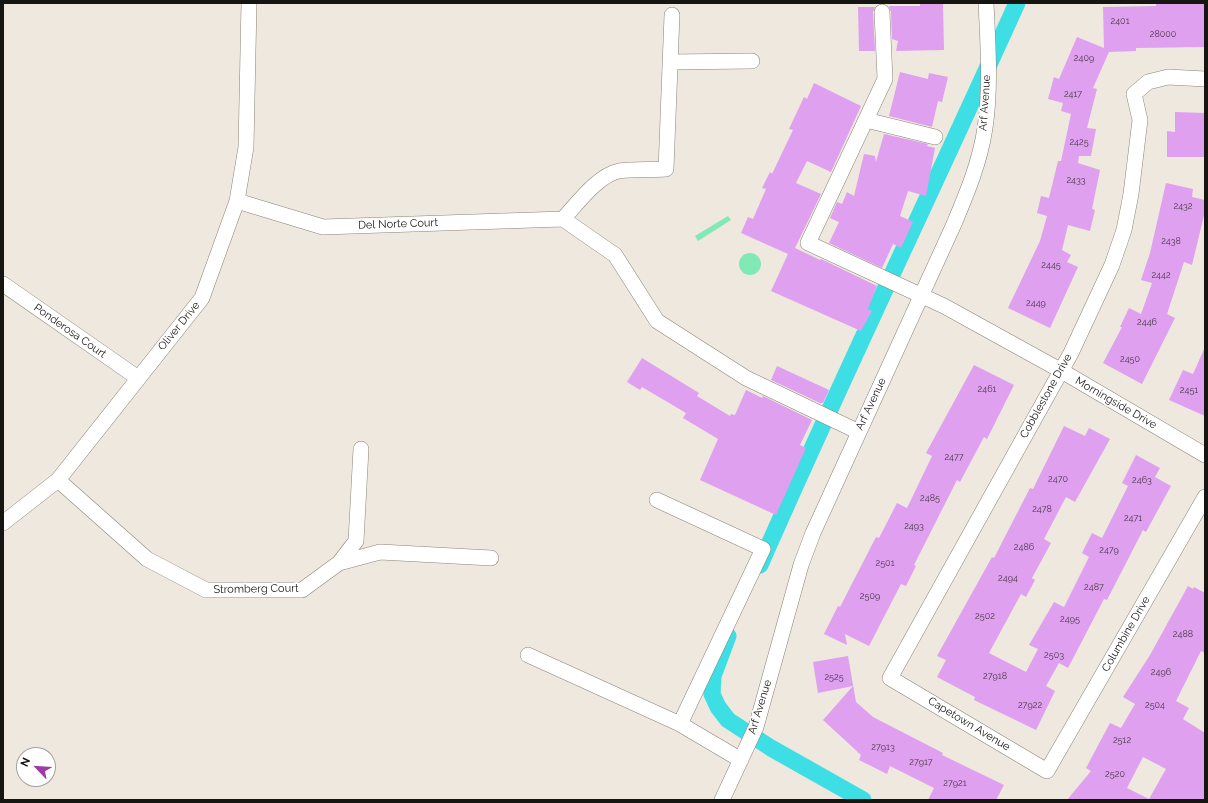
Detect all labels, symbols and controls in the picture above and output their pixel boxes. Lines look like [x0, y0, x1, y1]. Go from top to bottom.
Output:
house number: 2401 [1111, 16, 1129, 26]
house number: 28000 [1150, 29, 1176, 39]
house number: 2409 [1074, 53, 1094, 63]
street label: Arf Avenue [976, 74, 994, 132]
house number: 2417 [1064, 89, 1082, 99]
house number: 2425 [1069, 137, 1089, 147]
house number: 2433 [1066, 175, 1086, 185]
house number: 2432 [1173, 201, 1193, 211]
street label: Del Norte Court [358, 216, 438, 232]
house number: 2438 [1161, 236, 1181, 246]
house number: 2445 [1041, 260, 1061, 270]
house number: 2442 [1151, 270, 1171, 280]
house number: 2449 [1026, 298, 1046, 308]
street label: Oliver Drive [155, 299, 203, 353]
street label: Ponderosa Court [31, 301, 109, 361]
house number: 2446 [1137, 317, 1157, 327]
street label: Cobblestone Drive [1017, 351, 1075, 441]
house number: 2450 [1120, 354, 1140, 364]
street label: Morningside Drive [1073, 374, 1159, 432]
street label: Arf Avenue [853, 376, 889, 432]
house number: 2461 [978, 384, 996, 394]
house number: 2451 [1180, 385, 1198, 395]
house number: 2477 [944, 452, 964, 462]
house number: 2470 [1048, 474, 1068, 484]
house number: 2463 [1132, 475, 1152, 485]
house number: 2485 [920, 493, 940, 503]
house number: 2478 [1032, 504, 1052, 514]
house number: 2471 [1124, 513, 1142, 523]
house number: 2493 [904, 521, 924, 531]
house number: 2486 [1014, 542, 1034, 552]
house number: 2479 [1099, 545, 1119, 555]
house number: 2501 [876, 558, 894, 568]
house number: 2494 [998, 573, 1018, 583]
street label: Stromberg Court [213, 582, 299, 596]
house number: 2487 [1084, 582, 1104, 592]
house number: 2509 [860, 591, 880, 601]
street label: Columbine Drive [1099, 594, 1153, 674]
house number: 2502 [975, 611, 995, 621]
house number: 2495 [1060, 614, 1080, 624]
house number: 2488 [1173, 629, 1193, 639]
house number: 2503 [1044, 650, 1064, 660]
house number: 2496 [1151, 667, 1171, 677]
house number: 27918 [983, 671, 1007, 681]
house number: 2525 [824, 672, 844, 682]
street label: Arf Avenue [745, 678, 775, 736]
street label: Capetown Avenue [926, 694, 1012, 754]
house number: 27922 [1018, 700, 1042, 710]
house number: 2504 [1145, 700, 1165, 710]
house number: 2512 [1113, 735, 1131, 745]
house number: 27913 [871, 742, 895, 752]
north arrow [16, 747, 56, 787]
text: N [18, 756, 33, 769]
house number: 27917 [909, 757, 933, 767]
house number: 2520 [1105, 769, 1125, 779]
house number: 27921 [943, 778, 967, 788]

